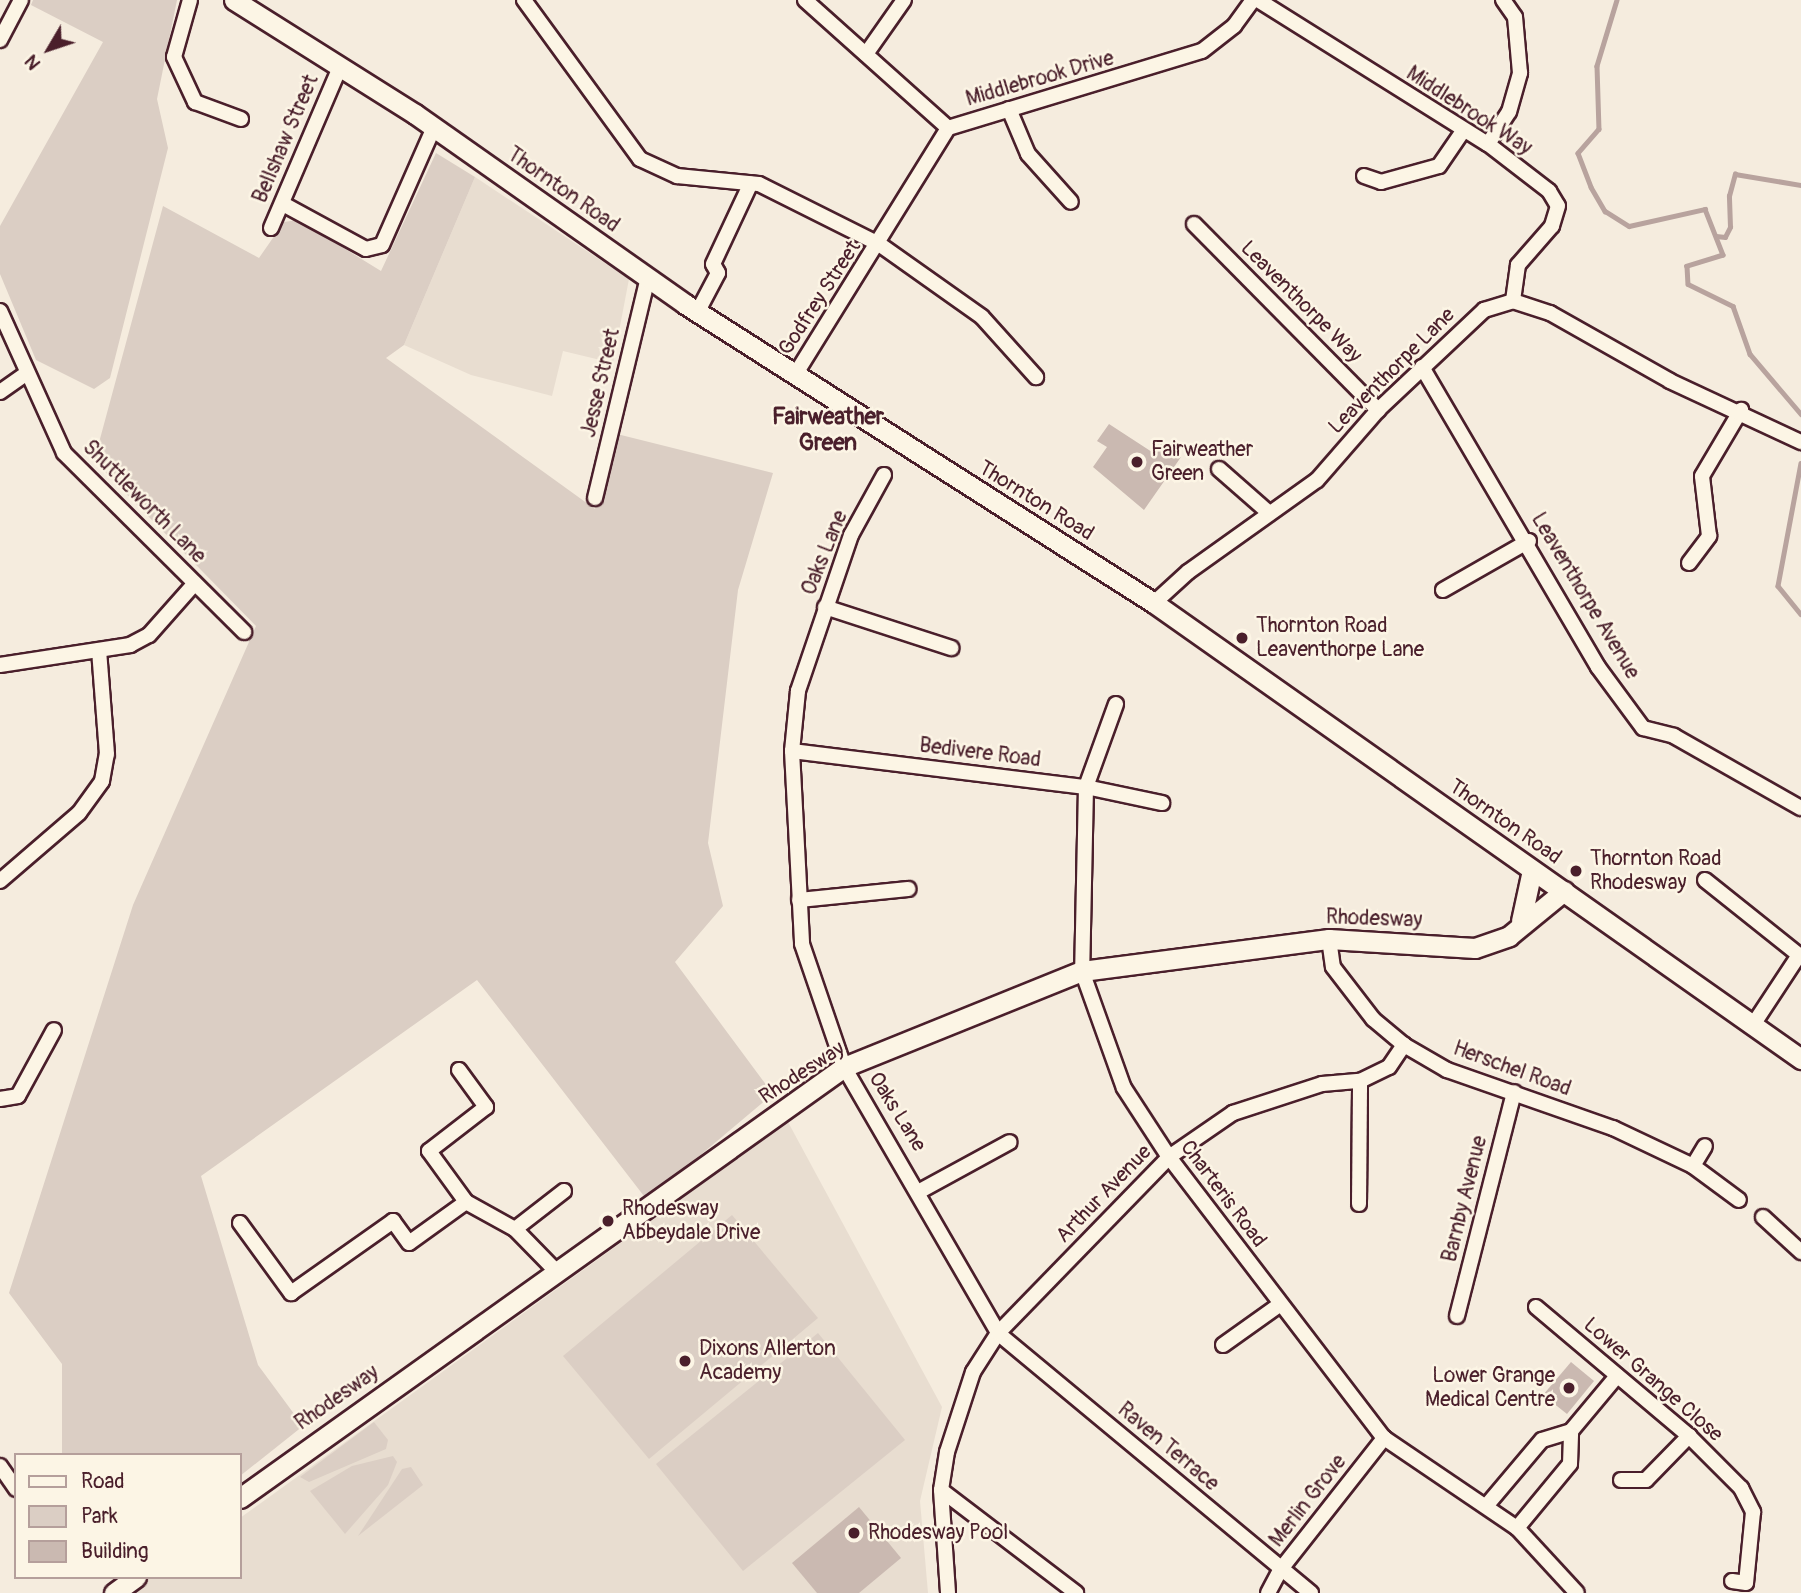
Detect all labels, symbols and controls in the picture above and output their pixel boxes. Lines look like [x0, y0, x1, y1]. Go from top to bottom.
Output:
north arrow [14, 14, 84, 84]
street label: Middlebrook Drive [963, 46, 1117, 112]
text: N [19, 50, 46, 75]
street label: Middlebrook Way [1401, 61, 1537, 161]
street label: Bellshaw Street [248, 71, 324, 207]
street label: Thornton Road [502, 142, 624, 238]
street label: Godfrey Street [774, 236, 866, 360]
street label: Leaventhorpe Way [1235, 236, 1367, 368]
street label: Leaventhorpe Lane [1324, 303, 1460, 439]
street label: Jesse Street [576, 326, 626, 440]
district label: Fairweather Green [772, 403, 884, 457]
street label: Shuttleworth Lane [77, 435, 211, 569]
place label: Fairweather Green [1151, 437, 1253, 487]
marker: Fairweather Green [1129, 454, 1145, 470]
street label: Thornton Road [974, 455, 1098, 547]
street label: Oaks Lane [797, 507, 853, 599]
street label: Leaventhorpe Avenue [1525, 508, 1645, 684]
place label: Thornton Road Leaventhorpe Lane [1256, 613, 1424, 663]
marker: Thornton Road Leaventhorpe Lane [1234, 630, 1250, 646]
street label: Bedivere Road [918, 733, 1042, 773]
street label: Thornton Road [1444, 774, 1566, 870]
place label: Thornton Road Rhodesway [1590, 846, 1721, 896]
marker: Thornton Road Rhodesway [1568, 863, 1584, 879]
street label: Rhodesway [1325, 905, 1423, 933]
street label: Rhodesway [755, 1036, 849, 1110]
street label: Herschel Road [1450, 1036, 1574, 1102]
street label: Oaks Lane [863, 1068, 931, 1156]
street label: Barnby Avenue [1437, 1133, 1493, 1265]
street label: Charteris Road [1175, 1135, 1271, 1253]
street label: Arthur Avenue [1051, 1140, 1157, 1248]
place label: Rhodesway Abbeydale Drive [622, 1196, 760, 1246]
marker: Rhodesway Abbeydale Drive [600, 1213, 616, 1229]
street label: Lower Grange Close [1578, 1313, 1728, 1447]
place label: Dixons Allerton Academy [699, 1336, 836, 1386]
marker: Dixons Allerton Academy [677, 1353, 693, 1369]
street label: Rhodesway [290, 1360, 384, 1436]
place label: Lower Grange Medical Centre [1425, 1363, 1555, 1413]
marker: Lower Grange Medical Centre [1561, 1380, 1577, 1396]
street label: Raven Terrace [1112, 1397, 1224, 1497]
street label: Merlin Grove [1264, 1450, 1352, 1552]
legend [14, 1453, 242, 1579]
text: Road [81, 1468, 125, 1495]
text: Park [81, 1503, 118, 1530]
place label: Rhodesway Pool [868, 1520, 1008, 1546]
marker: Rhodesway Pool [846, 1525, 862, 1541]
text: Building [81, 1538, 148, 1565]

